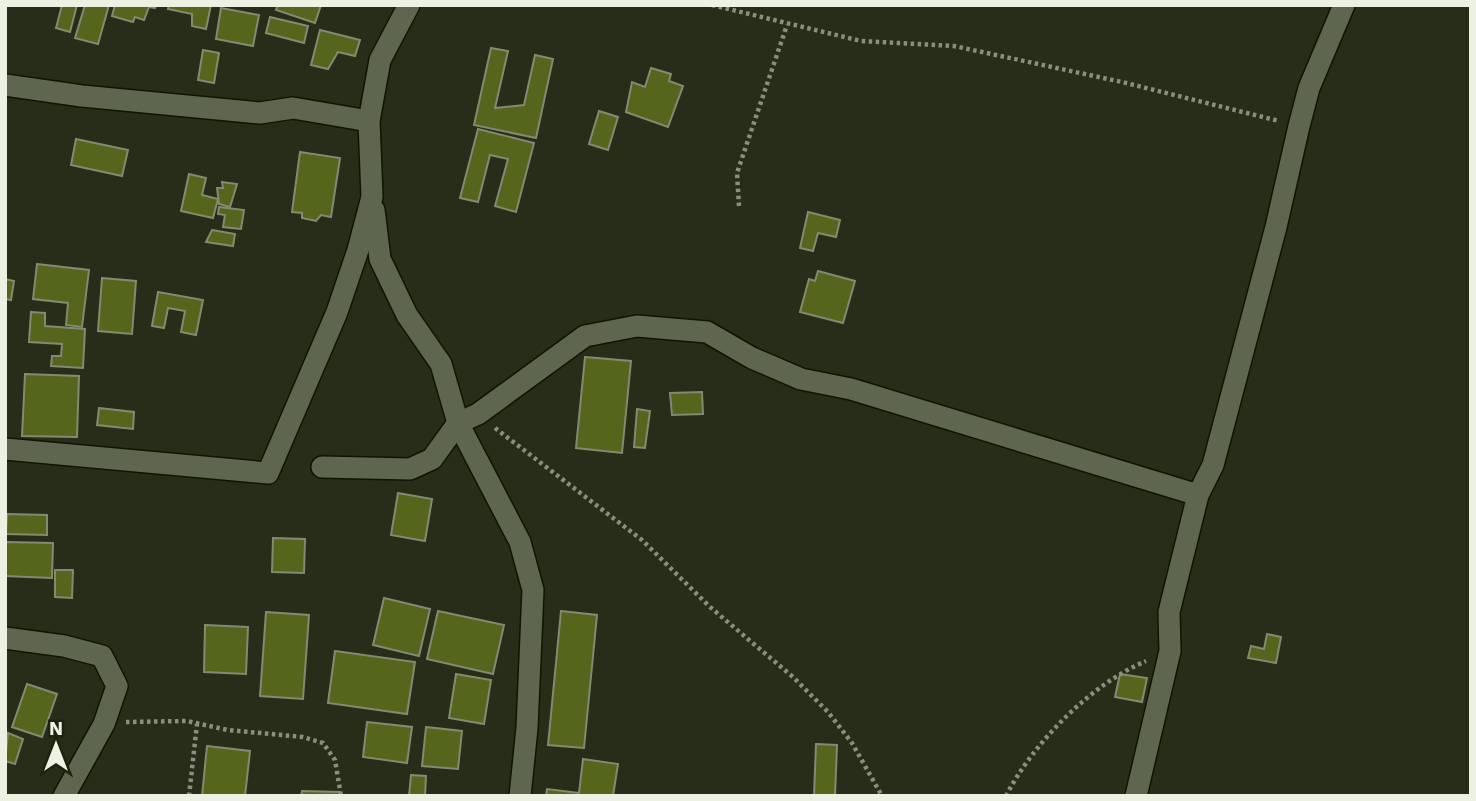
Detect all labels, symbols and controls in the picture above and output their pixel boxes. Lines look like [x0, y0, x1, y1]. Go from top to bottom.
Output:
north arrow [21, 710, 91, 780]
text: N [49, 717, 63, 740]

